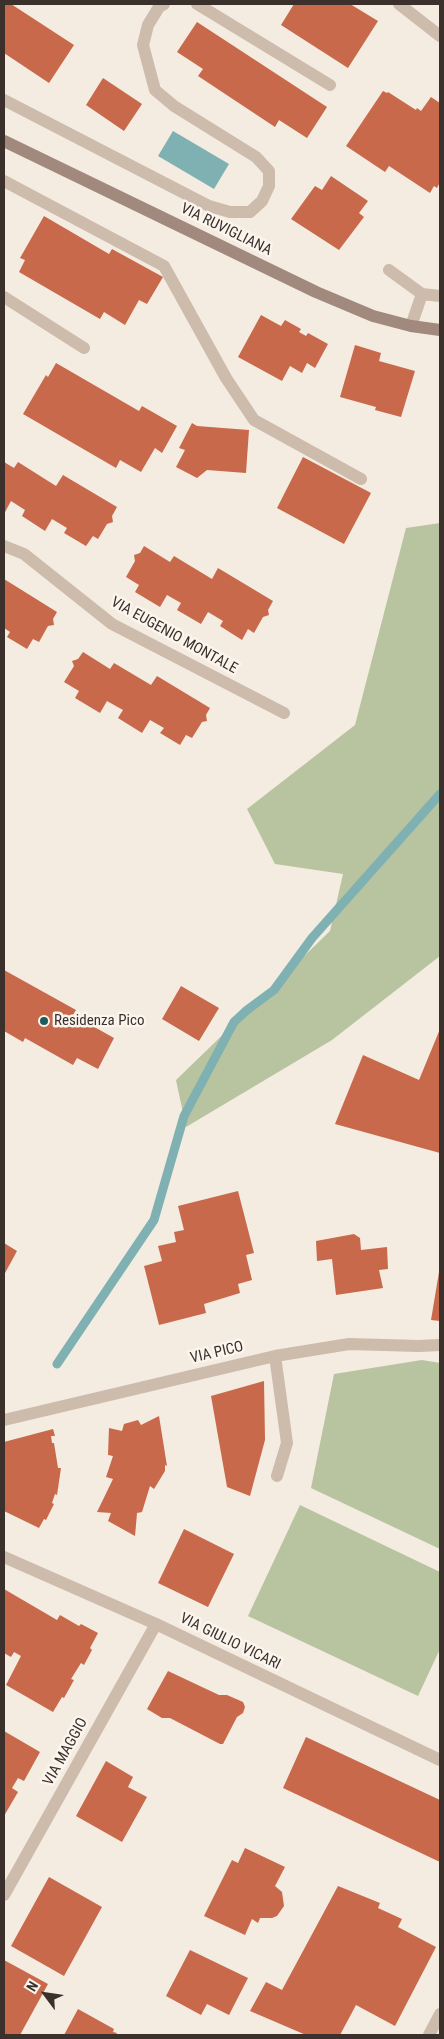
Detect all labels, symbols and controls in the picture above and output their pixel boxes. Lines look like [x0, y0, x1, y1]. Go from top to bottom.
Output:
street label: VIA RUVIGLIANA [177, 200, 275, 260]
street label: VIA EUGENIO MONTALE [108, 594, 240, 678]
place label: Residenza Pico [54, 1012, 144, 1030]
marker: Residenza Pico [38, 1015, 50, 1027]
street label: VIA PICO [189, 1338, 245, 1368]
street label: VIA GIULIO VICARI [177, 1610, 283, 1674]
street label: VIA MAGGIO [40, 1715, 92, 1789]
north arrow [20, 1969, 70, 2019]
text: N [23, 1978, 41, 1994]

